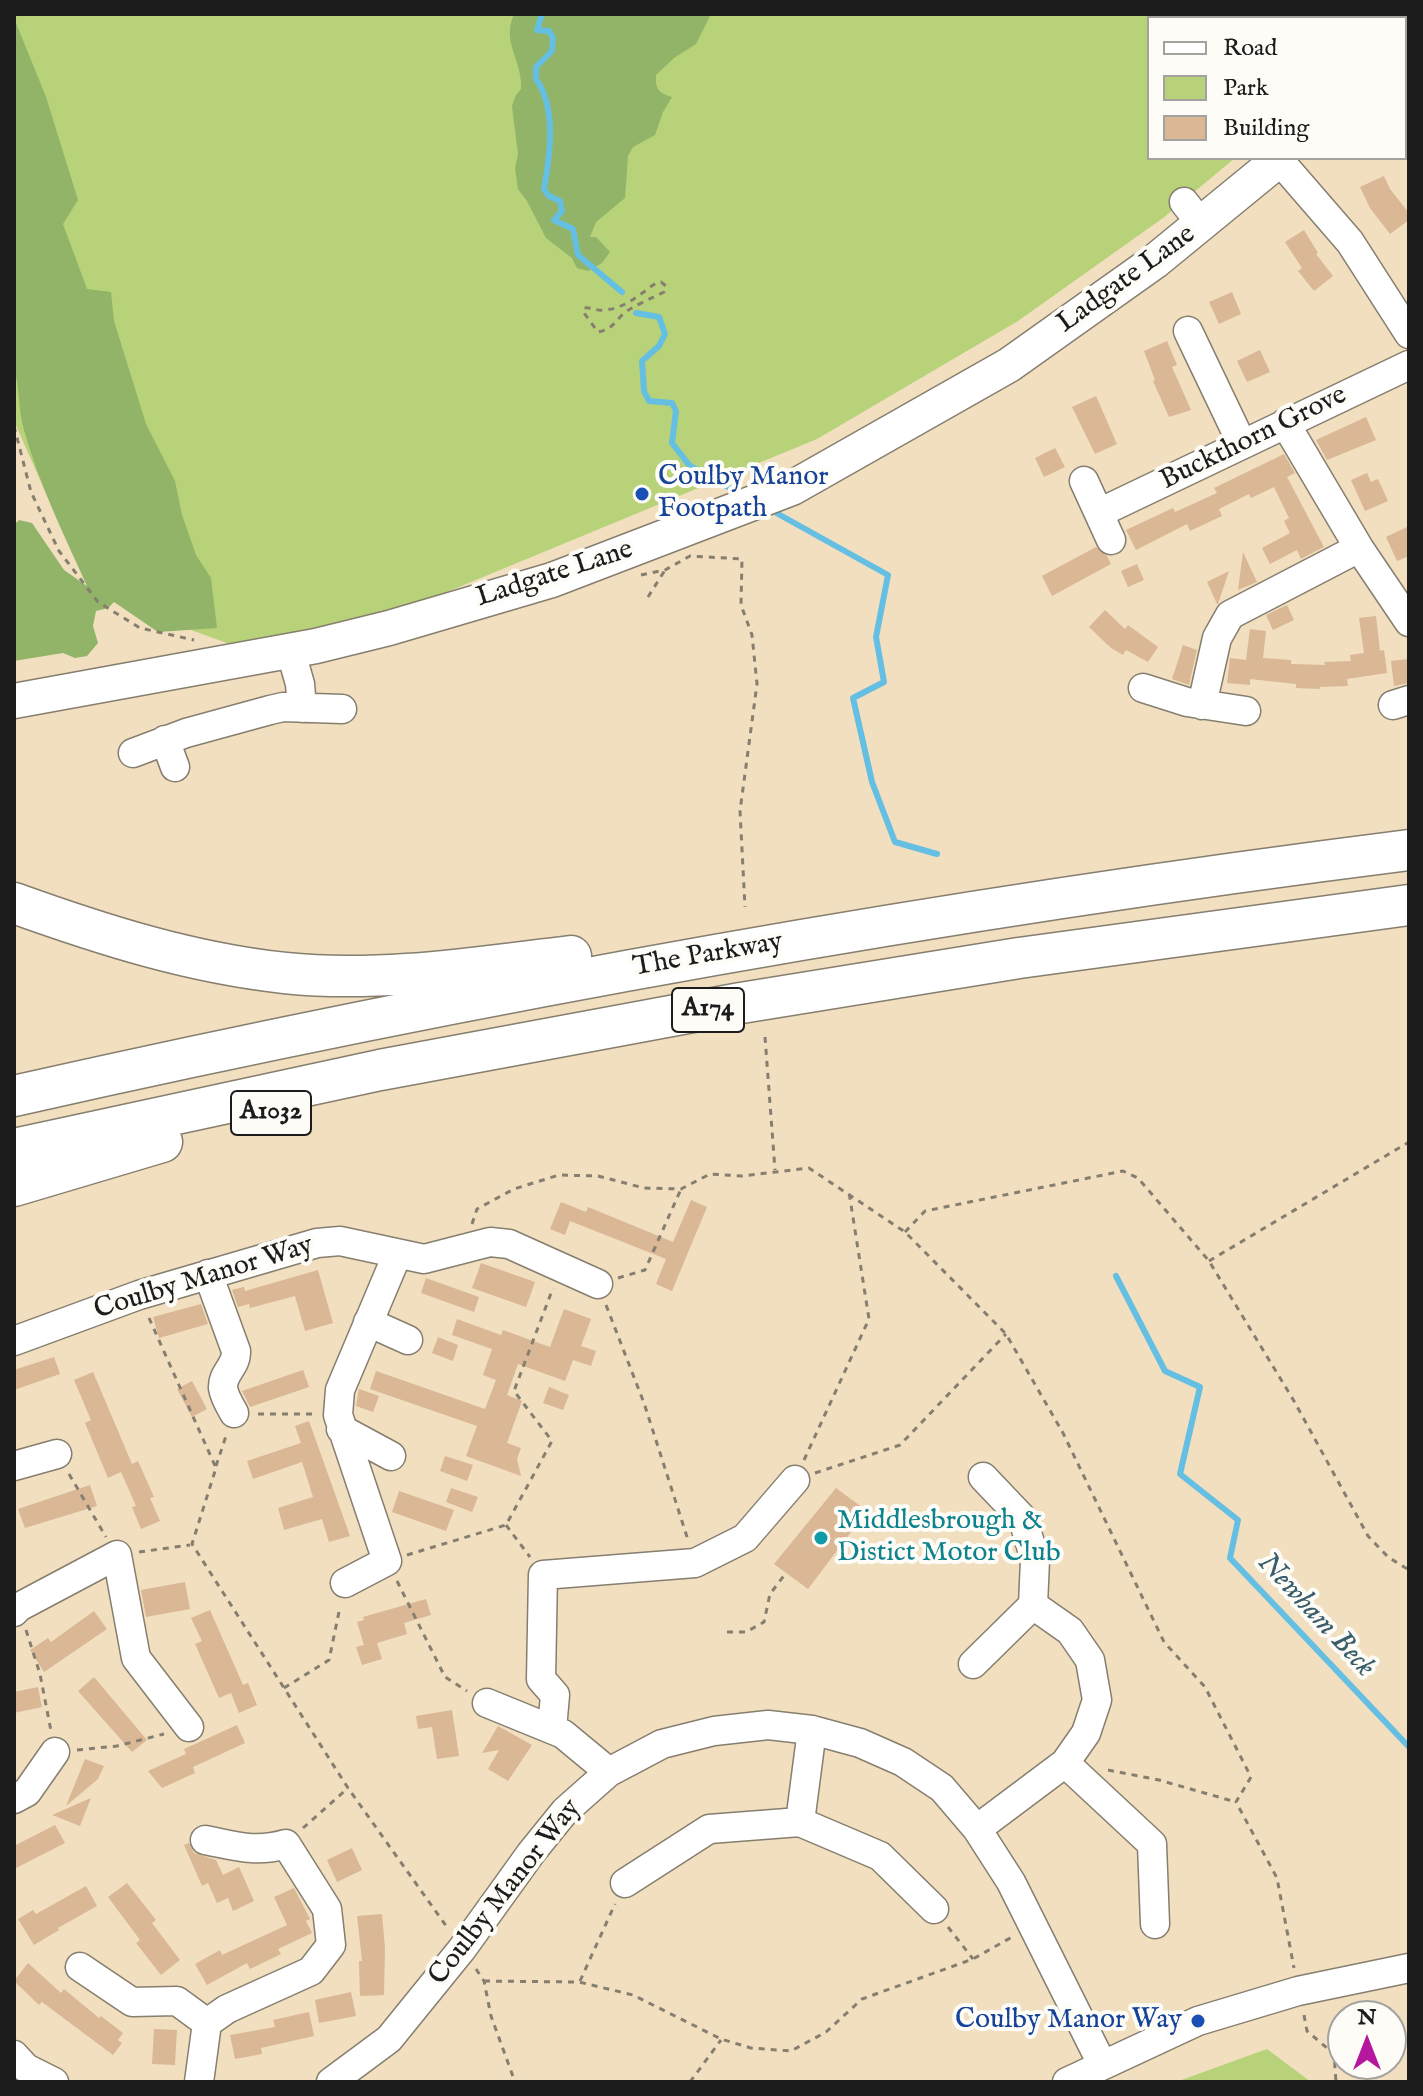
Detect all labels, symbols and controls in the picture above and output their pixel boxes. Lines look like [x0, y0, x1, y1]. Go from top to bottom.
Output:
legend [1147, 16, 1407, 160]
text: Road [1223, 33, 1277, 64]
text: Park [1223, 73, 1269, 104]
text: Building [1223, 113, 1309, 144]
street label: Ladgate Lane [1051, 219, 1203, 341]
street label: Buckthorn Grove [1155, 379, 1353, 499]
place label: Coulby Manor Footpath [658, 461, 828, 527]
marker: Coulby Manor Footpath [633, 485, 651, 503]
street label: Ladgate Lane [473, 534, 637, 616]
street label: The Parkway [631, 926, 785, 986]
road number: A174 [672, 988, 744, 1032]
road number: A1032 [231, 1091, 311, 1135]
street label: Coulby Manor Way [91, 1230, 317, 1328]
place label: Middlesbrough & Distict Motor Club [837, 1505, 1061, 1571]
marker: Middlesbrough & Distict Motor Club [812, 1529, 830, 1547]
water label: Newham Beck [1248, 1546, 1382, 1686]
street label: Coulby Manor Way [423, 1793, 589, 1993]
north arrow [1327, 2000, 1407, 2080]
place label: Coulby Manor Way [955, 2004, 1182, 2038]
text: N [1357, 2004, 1377, 2032]
marker: Coulby Manor Way [1189, 2012, 1207, 2030]

